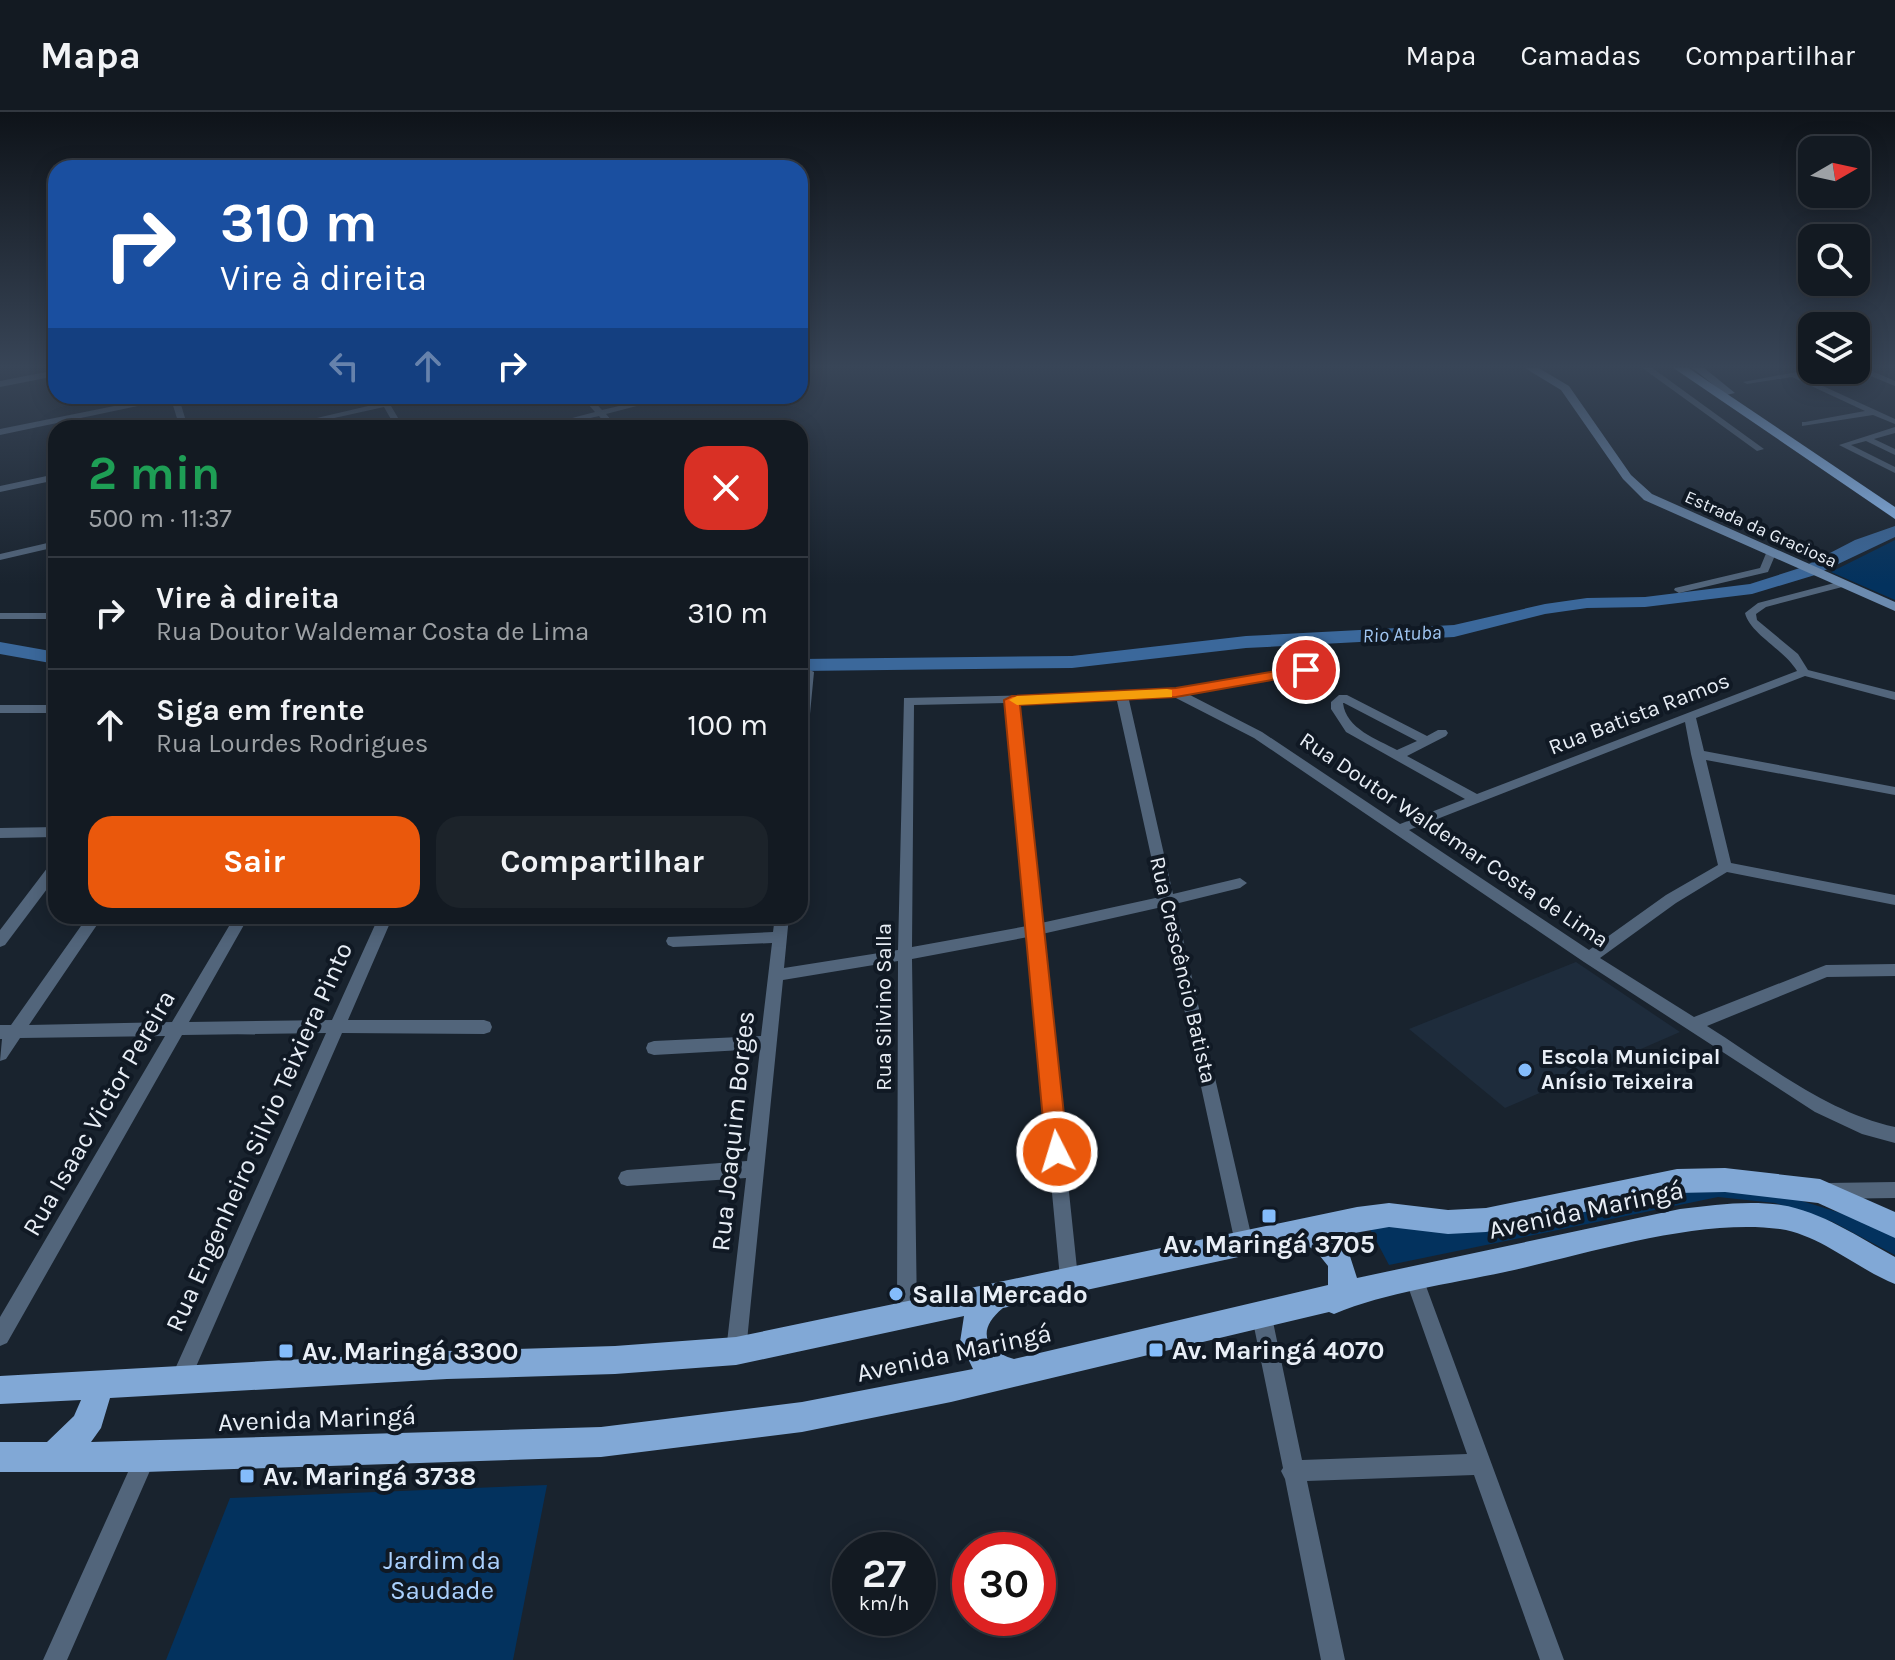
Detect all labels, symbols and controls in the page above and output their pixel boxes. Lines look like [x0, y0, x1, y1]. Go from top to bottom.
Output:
text: Mapa [40, 33, 141, 78]
text: Mapa [1405, 39, 1476, 72]
text: Camadas [1520, 39, 1641, 72]
text: Compartilhar [1685, 39, 1855, 72]
north arrow [1798, 136, 1870, 208]
map controls [1798, 136, 1870, 384]
text: 310 m [220, 190, 378, 255]
icon: right [88, 192, 192, 296]
button: search [1798, 224, 1870, 296]
text: Vire à direita [220, 257, 427, 299]
button: layers [1798, 312, 1870, 384]
icon: left [322, 344, 366, 388]
icon: ahead [406, 344, 450, 388]
icon: right [490, 344, 534, 388]
text: 2 min [88, 445, 220, 501]
button: close [684, 446, 768, 530]
street label: Estrada da Graciosa [1681, 486, 1841, 572]
text: 500 m · 11:37 [88, 503, 232, 534]
text: Vire à direita [156, 580, 339, 616]
icon: right [88, 591, 132, 635]
text: 310 m [687, 595, 768, 631]
text: Rua Doutor Waldemar Costa de Lima [156, 616, 589, 647]
water label: Rio Atuba [1362, 620, 1442, 648]
pin [1272, 636, 1340, 704]
icon: arrive [1284, 648, 1328, 692]
street label: Rua Batista Ramos [1545, 668, 1733, 760]
text: Siga em frente [156, 692, 365, 728]
icon: ahead [88, 703, 132, 747]
text: 100 m [687, 707, 768, 743]
street label: Rua Doutor Waldemar Costa de Lima [1295, 727, 1613, 953]
text: Rua Lourdes Rodrigues [156, 728, 428, 759]
button: Sair [88, 816, 420, 908]
button: Compartilhar [436, 816, 768, 908]
street label: Rua Crescêncio Batista [1144, 854, 1222, 1086]
street label: Rua Silvino Salla [871, 923, 897, 1091]
street label: Rua Engenheiro Silvio Teixiera Pinto [159, 937, 359, 1337]
street label: Rua Isaac Victor Pereira [16, 985, 182, 1241]
street label: Rua Joaquim Borges [705, 1009, 761, 1253]
place label: Escola Municipal Anísio Teixeira [1541, 1044, 1721, 1095]
marker: Escola Municipal Anísio Teixeira [1516, 1061, 1534, 1079]
position arrow [1015, 1110, 1099, 1194]
street label: Avenida Maringá [1486, 1174, 1686, 1246]
marker: Av. Maringá 3705 [1260, 1207, 1278, 1225]
place label: Av. Maringá 3705 [1163, 1229, 1375, 1260]
place label: Salla Mercado [912, 1279, 1088, 1310]
marker: Salla Mercado [887, 1285, 905, 1303]
street label: Avenida Maringá [854, 1317, 1054, 1389]
place label: Av. Maringá 4070 [1172, 1335, 1385, 1366]
place label: Av. Maringá 3300 [302, 1336, 518, 1367]
marker: Av. Maringá 4070 [1147, 1341, 1165, 1359]
marker: Av. Maringá 3300 [277, 1342, 295, 1360]
street label: Avenida Maringá [217, 1400, 417, 1438]
place label: Av. Maringá 3738 [263, 1461, 476, 1492]
marker: Av. Maringá 3738 [238, 1467, 256, 1485]
speed limit sign: 30 [952, 1532, 1056, 1636]
park label: Jardim da Saudade [383, 1545, 501, 1606]
text: 27 [862, 1550, 906, 1597]
text: km/h [859, 1592, 909, 1615]

